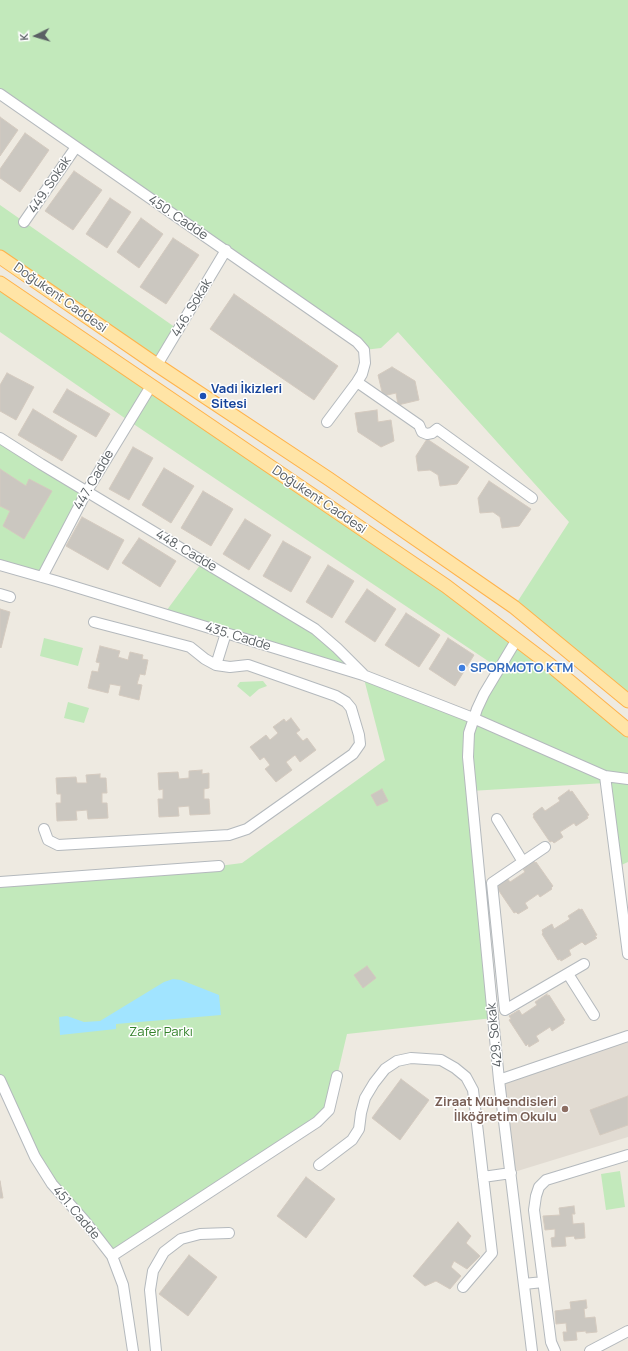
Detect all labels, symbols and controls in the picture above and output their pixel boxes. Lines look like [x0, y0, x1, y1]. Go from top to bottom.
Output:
north arrow [16, 16, 56, 56]
text: K [16, 33, 31, 41]
street label: 449. Sokak [25, 154, 75, 216]
street label: 450. Cadde [145, 192, 211, 244]
street label: Doğukent Caddesi [10, 260, 110, 336]
street label: 446. Sokak [169, 276, 215, 340]
place label: Vadi İkizleri Sitesi [211, 381, 282, 412]
marker: Vadi İkizleri Sitesi [198, 391, 208, 401]
street label: 447. Cadde [71, 447, 117, 513]
street label: Doğukent Caddesi [269, 463, 369, 537]
street label: 448. Cadde [153, 527, 219, 575]
street label: 435. Cadde [203, 620, 273, 654]
place label: SPORMOTO KTM [470, 660, 573, 676]
marker: SPORMOTO KTM [457, 663, 467, 673]
street label: 429. Sokak [484, 1002, 506, 1068]
park label: Zafer Parkı [129, 1024, 193, 1040]
place label: Ziraat Mühendisleri İlköğretim Okulu [434, 1094, 557, 1125]
marker: Ziraat Mühendisleri İlköğretim Okulu [560, 1104, 570, 1114]
street label: 451. Cadde [49, 1183, 103, 1243]

